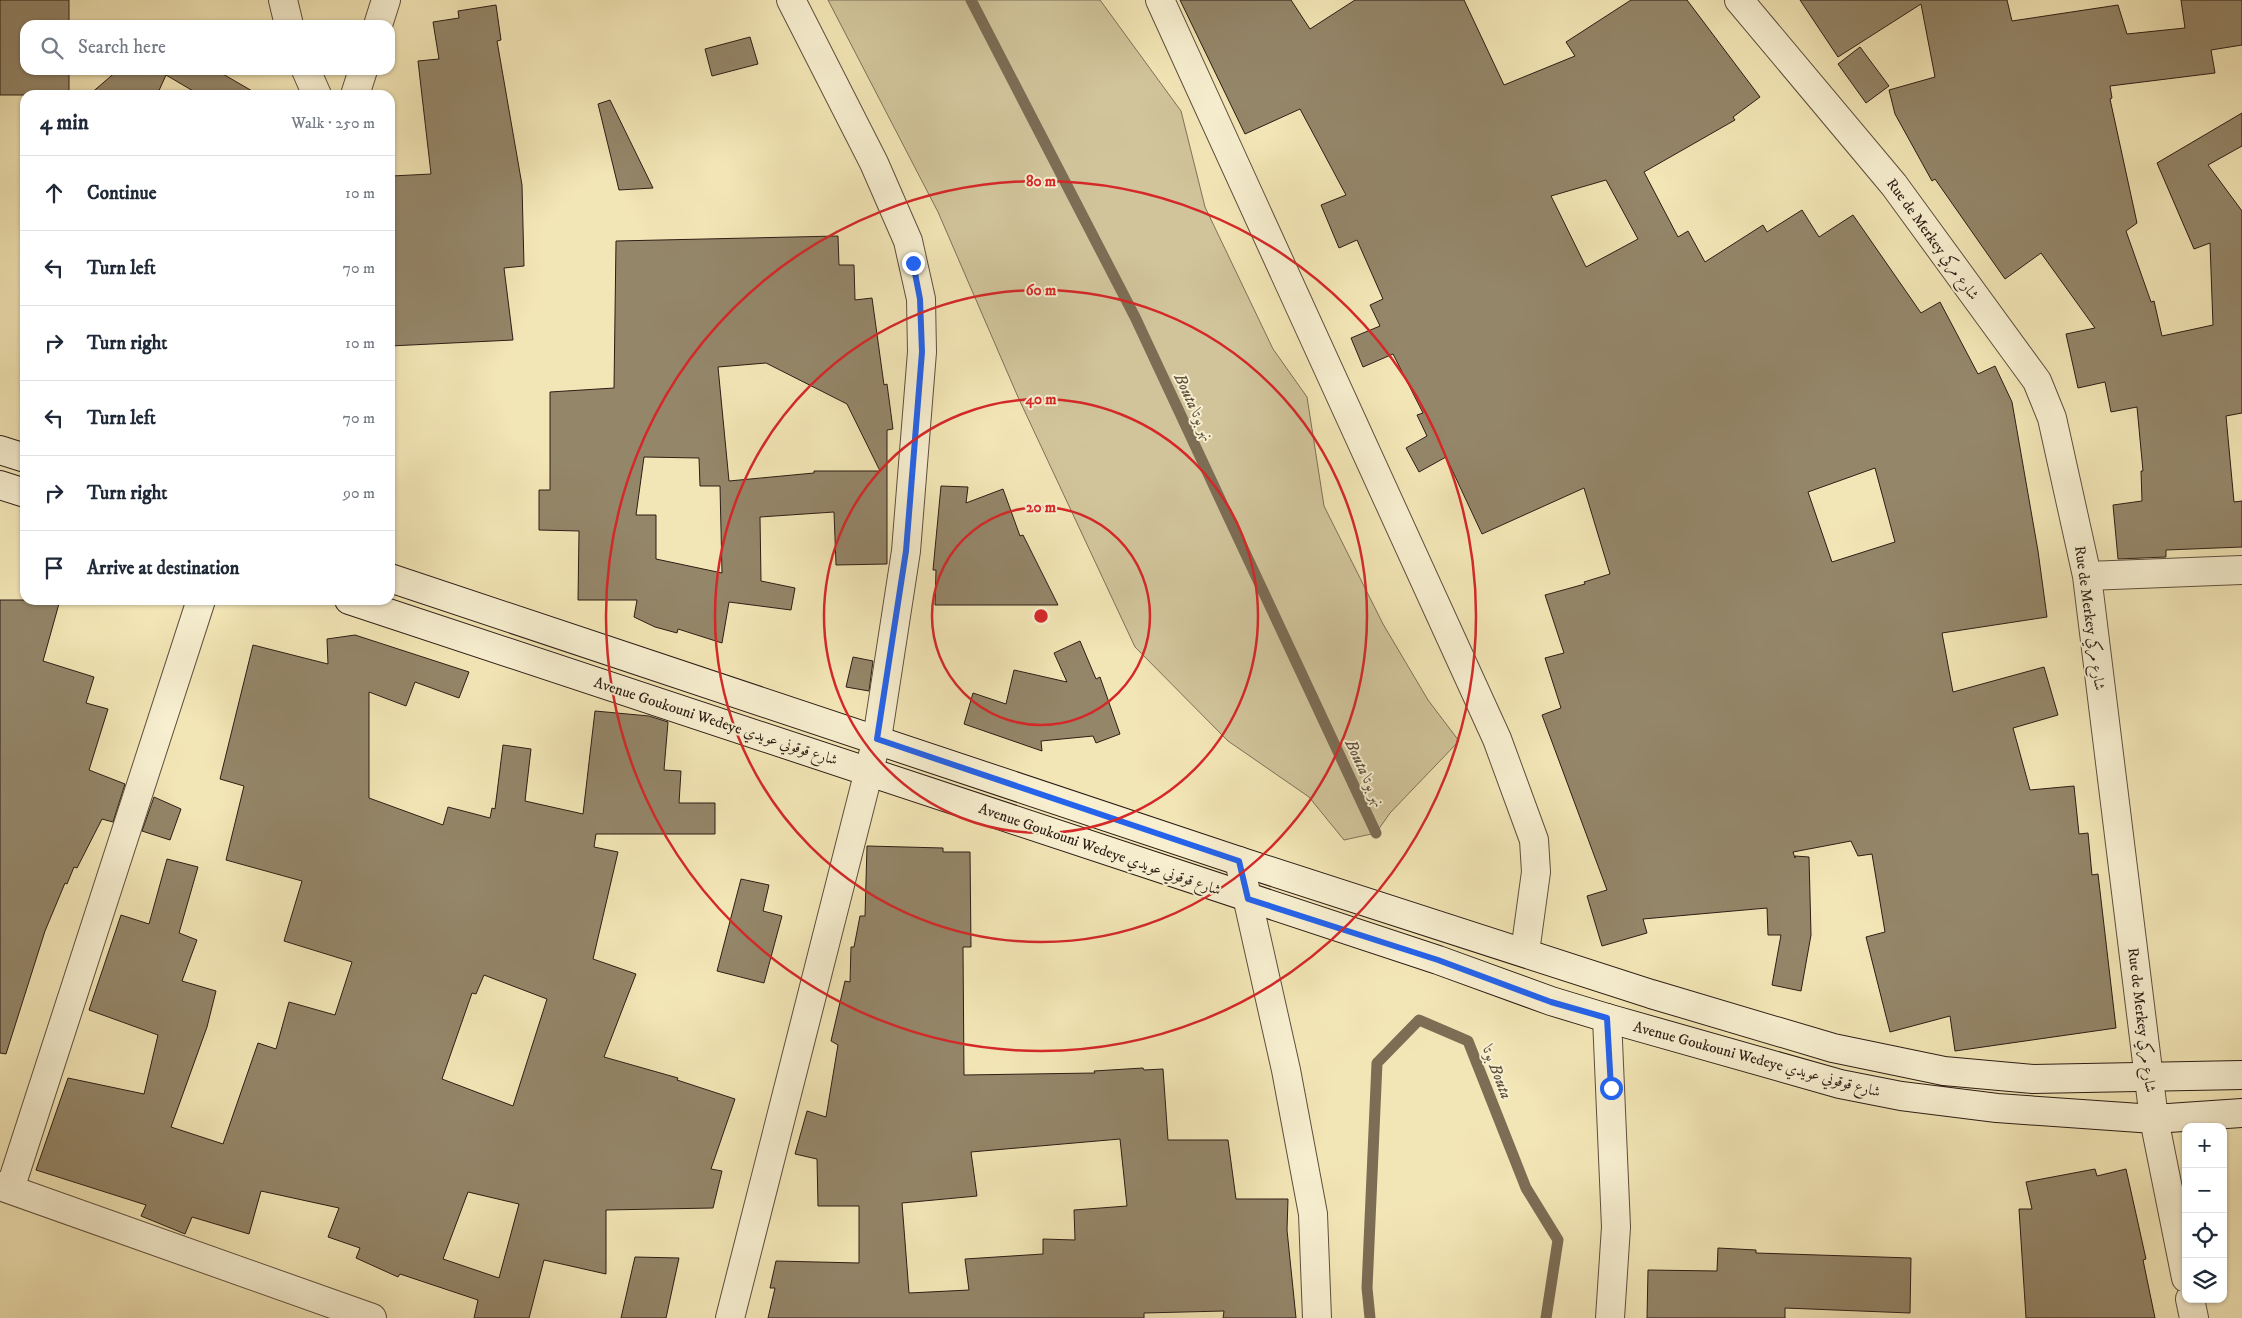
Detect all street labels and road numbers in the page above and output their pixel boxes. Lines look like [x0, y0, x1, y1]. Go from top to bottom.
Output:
street label: Rue de Merkey شارع مركي [1880, 174, 1984, 306]
street label: Rue de Merkey شارع مركي [2067, 544, 2110, 692]
street label: Avenue Goukouni Wedeye شارع قوقوني عويدي [591, 673, 840, 773]
street label: Avenue Goukouni Wedeye شارع قوقوني عويدي [975, 799, 1224, 903]
street label: Rue de Merkey شارع مركي [2120, 946, 2161, 1094]
street label: Avenue Goukouni Wedeye شارع قوقوني عويدي [1630, 1017, 1883, 1105]

